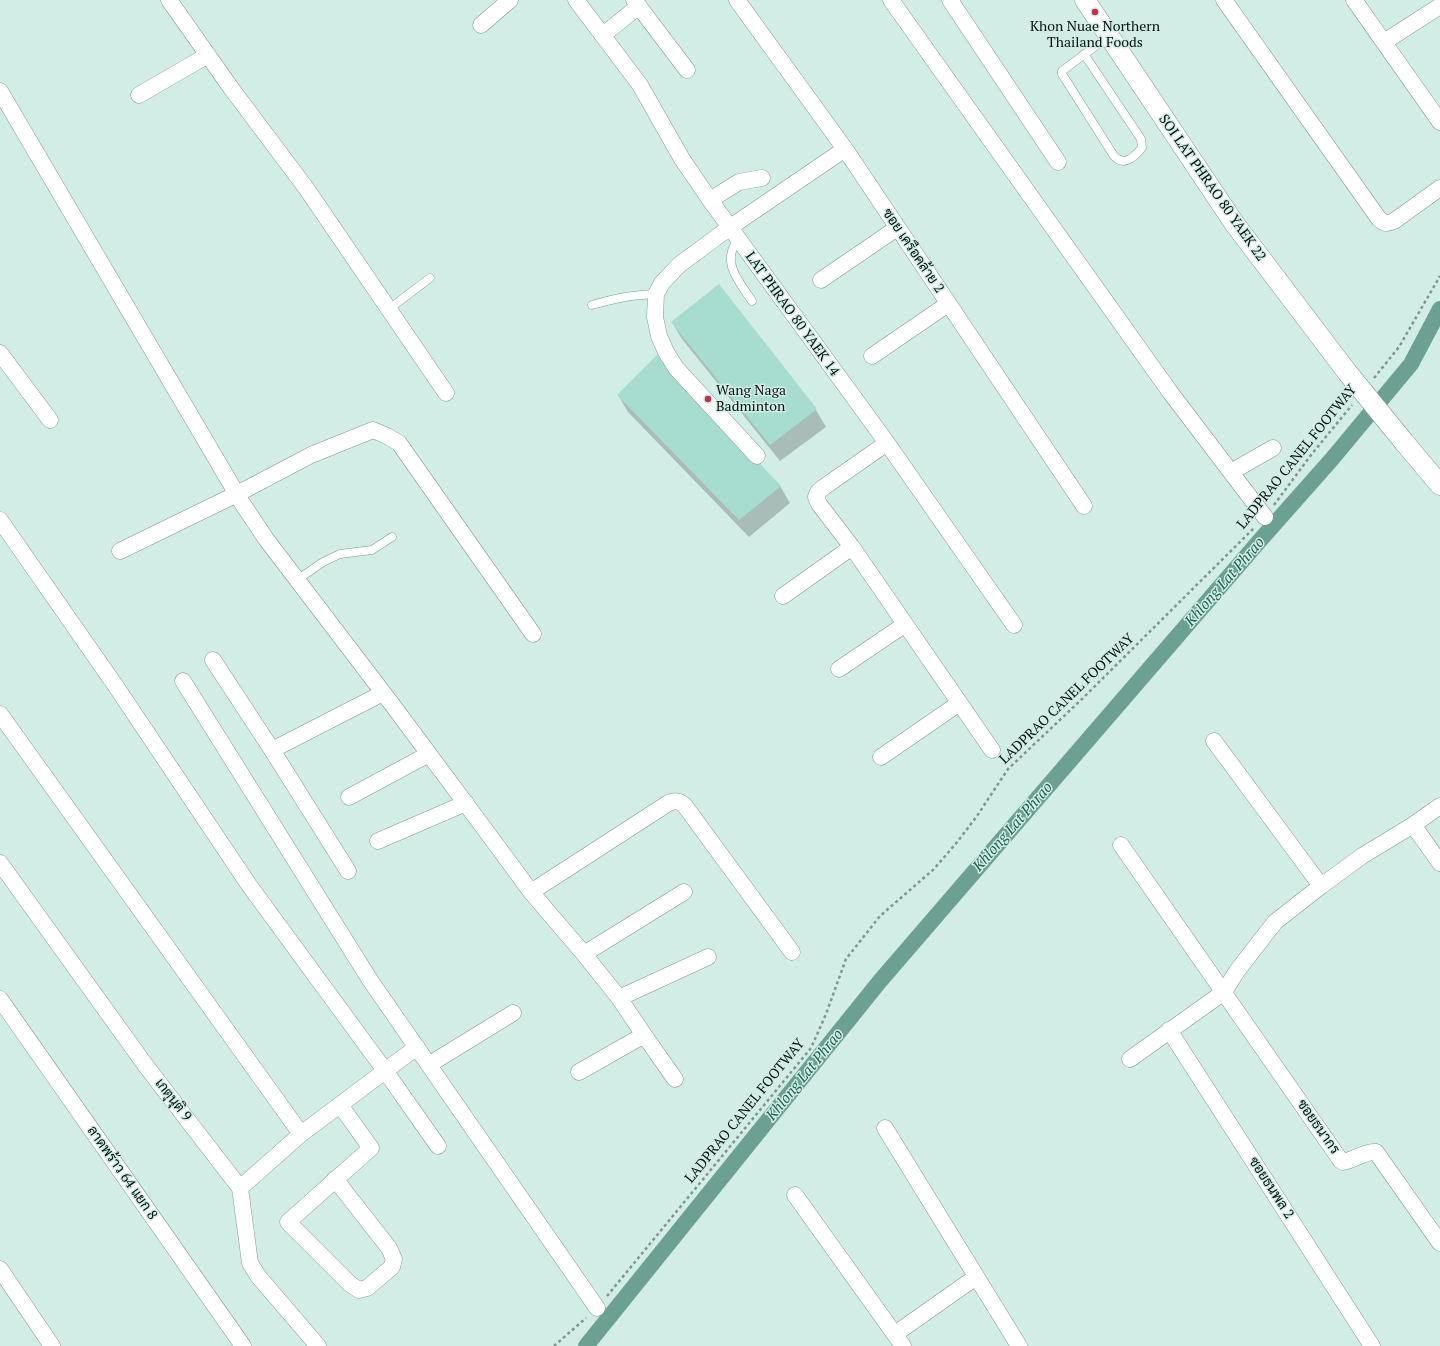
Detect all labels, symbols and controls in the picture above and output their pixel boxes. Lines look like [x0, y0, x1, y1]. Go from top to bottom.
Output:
marker: Khon Nuae Northern Thailand Foods [1090, 7, 1100, 17]
place label: Khon Nuae Northern Thailand Foods [1030, 19, 1160, 52]
street label: SOI LAT PHRAO 80 YAEK 22 [1155, 111, 1269, 265]
street label: ซอย เครือคล้าย 2 [879, 206, 947, 296]
street label: LAT PHRAO 80 YAEK 14 [741, 249, 843, 379]
street label: LADPRAO CANEL FOOTWAY [1234, 382, 1360, 532]
place label: Wang Naga Badminton [716, 383, 786, 416]
marker: Wang Naga Badminton [703, 394, 713, 404]
water label: Khlong Lat Phrao [1182, 534, 1268, 630]
street label: LADPRAO CANEL FOOTWAY [996, 630, 1138, 768]
water label: Khlong Lat Phrao [970, 779, 1056, 875]
water label: Khlong Lat Phrao [763, 1026, 847, 1124]
street label: LADPRAO CANEL FOOTWAY [682, 1036, 808, 1186]
street label: เกตุนุติ 9 [151, 1075, 195, 1125]
street label: ซอยธนากร [1293, 1096, 1343, 1158]
street label: ลาดพร้าว 64 แยก 8 [83, 1123, 161, 1223]
street label: ซอยธนพล 2 [1245, 1154, 1297, 1222]

